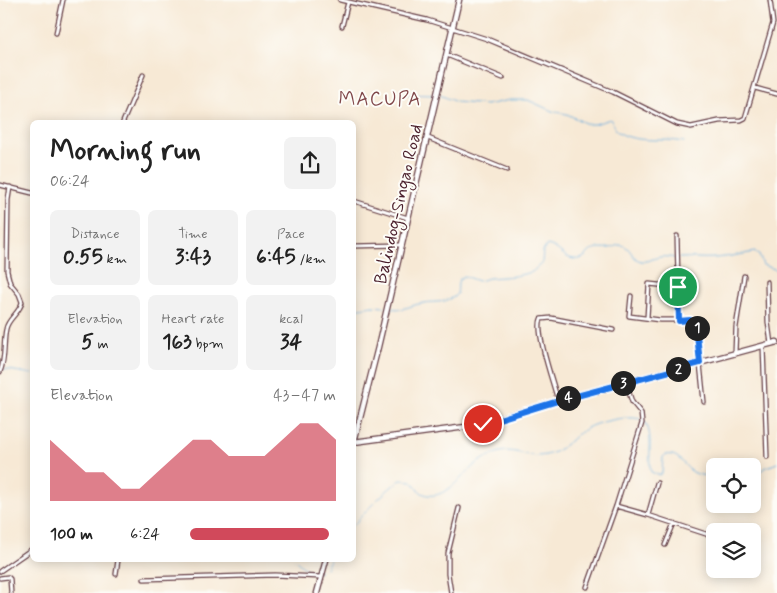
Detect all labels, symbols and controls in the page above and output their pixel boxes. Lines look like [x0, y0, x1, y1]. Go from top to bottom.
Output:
district label: MACUPA [339, 87, 421, 112]
street label: Balindog-Singao Road [369, 122, 430, 287]
text: Morning run [50, 133, 201, 170]
button: share [284, 137, 336, 189]
text: 06:24 [50, 171, 90, 192]
text: Distance [70, 225, 120, 243]
text: Time [178, 225, 208, 243]
text: Pace [277, 225, 305, 243]
text: 0.55 [63, 243, 103, 271]
text: 3:43 [175, 243, 211, 271]
text: 6:45 [256, 243, 296, 271]
text: km [103, 250, 127, 268]
text: /km [296, 250, 326, 268]
pin [657, 266, 699, 308]
icon: arrive [664, 273, 692, 301]
text: Elevation [67, 310, 123, 328]
text: Heart rate [162, 310, 224, 328]
text: kcal [279, 310, 303, 328]
pin: 1 [684, 316, 710, 340]
text: 1 [694, 319, 701, 337]
text: 5 [81, 328, 94, 356]
text: 163 [162, 328, 192, 356]
text: 34 [280, 328, 302, 356]
text: m [94, 335, 109, 353]
text: bpm [192, 335, 224, 353]
pin: 2 [666, 356, 690, 382]
text: 2 [675, 360, 682, 378]
pin: 3 [610, 370, 636, 396]
text: 3 [620, 374, 627, 392]
text: Elevation [50, 385, 113, 406]
text: 43–47 m [273, 385, 336, 406]
pin: 4 [556, 386, 580, 410]
text: 4 [564, 389, 573, 407]
pin [462, 403, 504, 445]
icon: check [469, 410, 497, 438]
map controls [706, 458, 761, 578]
button: locate [706, 458, 761, 513]
button: layers [706, 523, 761, 578]
text: 100 m [50, 524, 93, 545]
text: 6:24 [130, 524, 160, 545]

